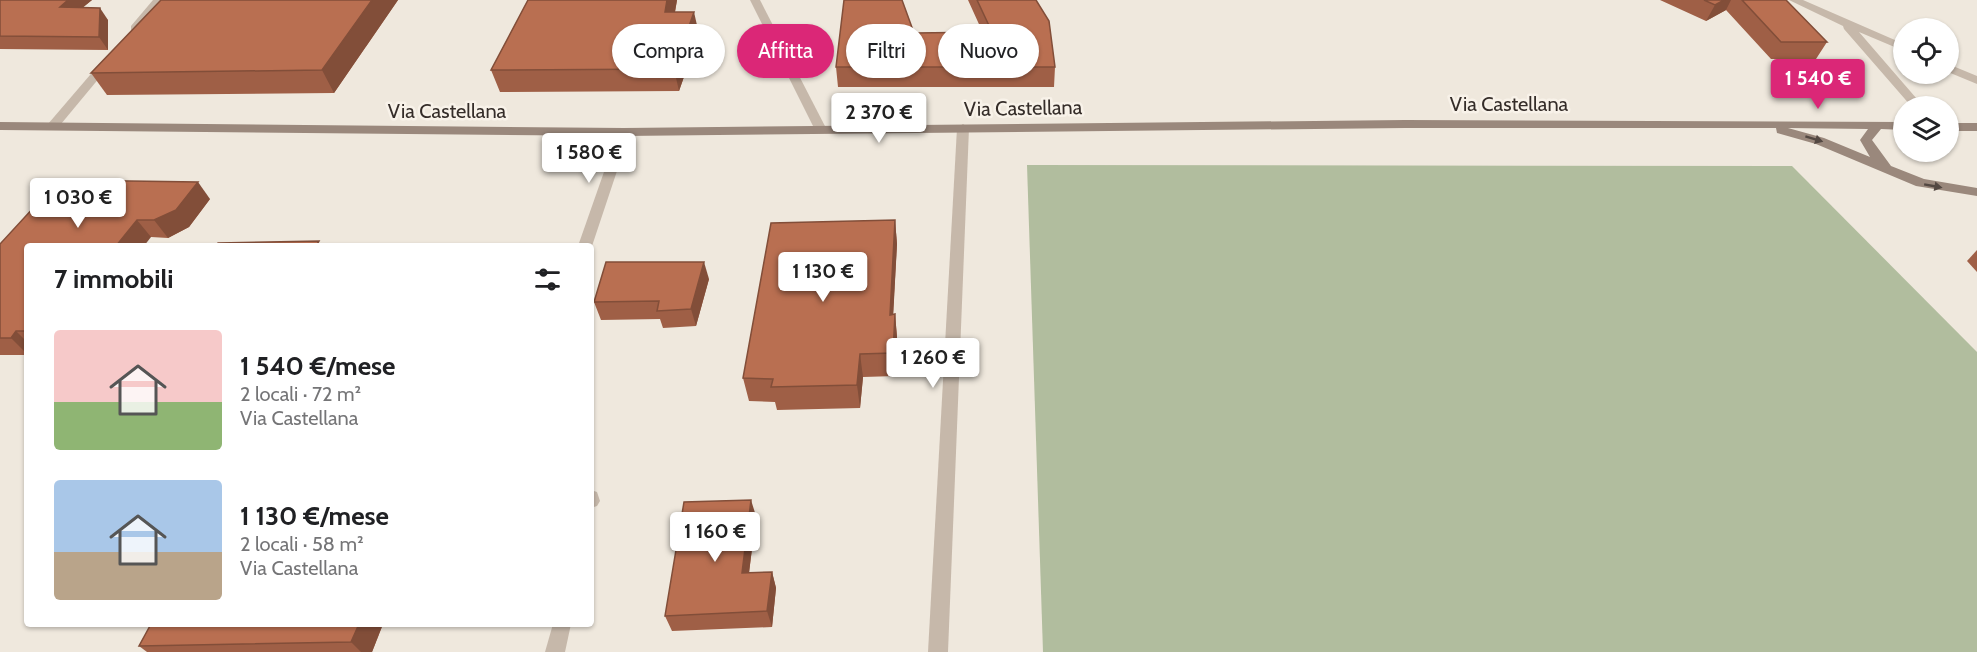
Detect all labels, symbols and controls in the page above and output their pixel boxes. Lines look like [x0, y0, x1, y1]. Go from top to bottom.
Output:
map controls [1893, 18, 1959, 162]
button: locate [1893, 18, 1959, 84]
chip: Compra [612, 24, 725, 78]
chip: Affitta [737, 24, 834, 78]
chip: Filtri [846, 24, 926, 78]
chip: Nuovo [938, 24, 1039, 78]
pin: 1 540 € [1763, 59, 1873, 110]
text: 1 540 € [1785, 66, 1851, 90]
street label: Via Castellana [1450, 92, 1569, 116]
pin: 2 370 € [824, 93, 934, 144]
street label: Via Castellana [964, 95, 1083, 121]
button: layers [1893, 96, 1959, 162]
street label: Via Castellana [388, 99, 507, 123]
text: 2 370 € [845, 100, 913, 124]
pin: 1 580 € [534, 133, 644, 184]
one-way arrow [1805, 135, 1823, 144]
text: 1 580 € [556, 140, 622, 164]
pin: 1 030 € [23, 178, 133, 229]
one-way arrow [1924, 181, 1943, 190]
text: 1 030 € [44, 185, 112, 209]
pin: 1 130 € [768, 252, 878, 303]
text: 1 130 € [792, 259, 854, 283]
text: 7 immobili [54, 263, 174, 295]
icon: filters [531, 263, 564, 296]
pin: 1 260 € [878, 338, 988, 389]
text: 1 260 € [900, 345, 966, 369]
text: 1 540 €/mese [240, 350, 395, 382]
icon: home [102, 354, 174, 426]
text: 2 locali · 72 m² [240, 382, 361, 406]
text: Via Castellana [240, 406, 358, 430]
text: 1 130 €/mese [240, 500, 389, 532]
icon: home [102, 504, 174, 576]
pin: 1 160 € [660, 512, 770, 563]
text: 1 160 € [684, 519, 746, 543]
text: 2 locali · 58 m² [240, 532, 364, 556]
text: Via Castellana [240, 556, 358, 580]

